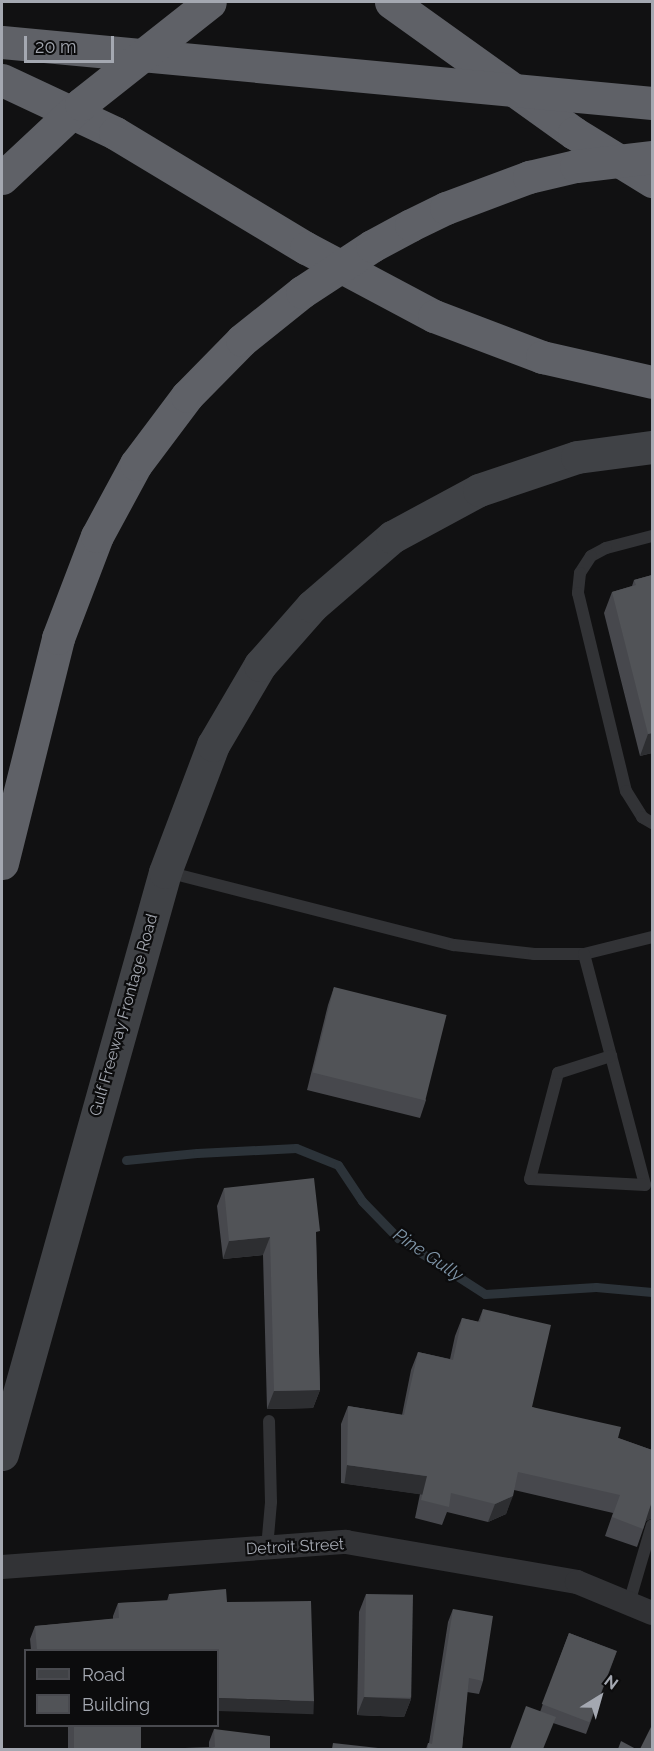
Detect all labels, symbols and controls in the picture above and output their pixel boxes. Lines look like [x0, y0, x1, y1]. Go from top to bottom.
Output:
scale bar [27, 24, 117, 62]
text: 20 m [35, 36, 77, 57]
street label: Gulf Freeway Frontage Road [86, 911, 162, 1119]
water label: Pine Gully [389, 1224, 467, 1286]
street label: Detroit Street [245, 1535, 345, 1559]
legend [24, 1649, 219, 1727]
text: Road [82, 1664, 125, 1685]
north arrow [570, 1667, 630, 1727]
text: N [601, 1671, 622, 1693]
text: Building [82, 1694, 150, 1715]

